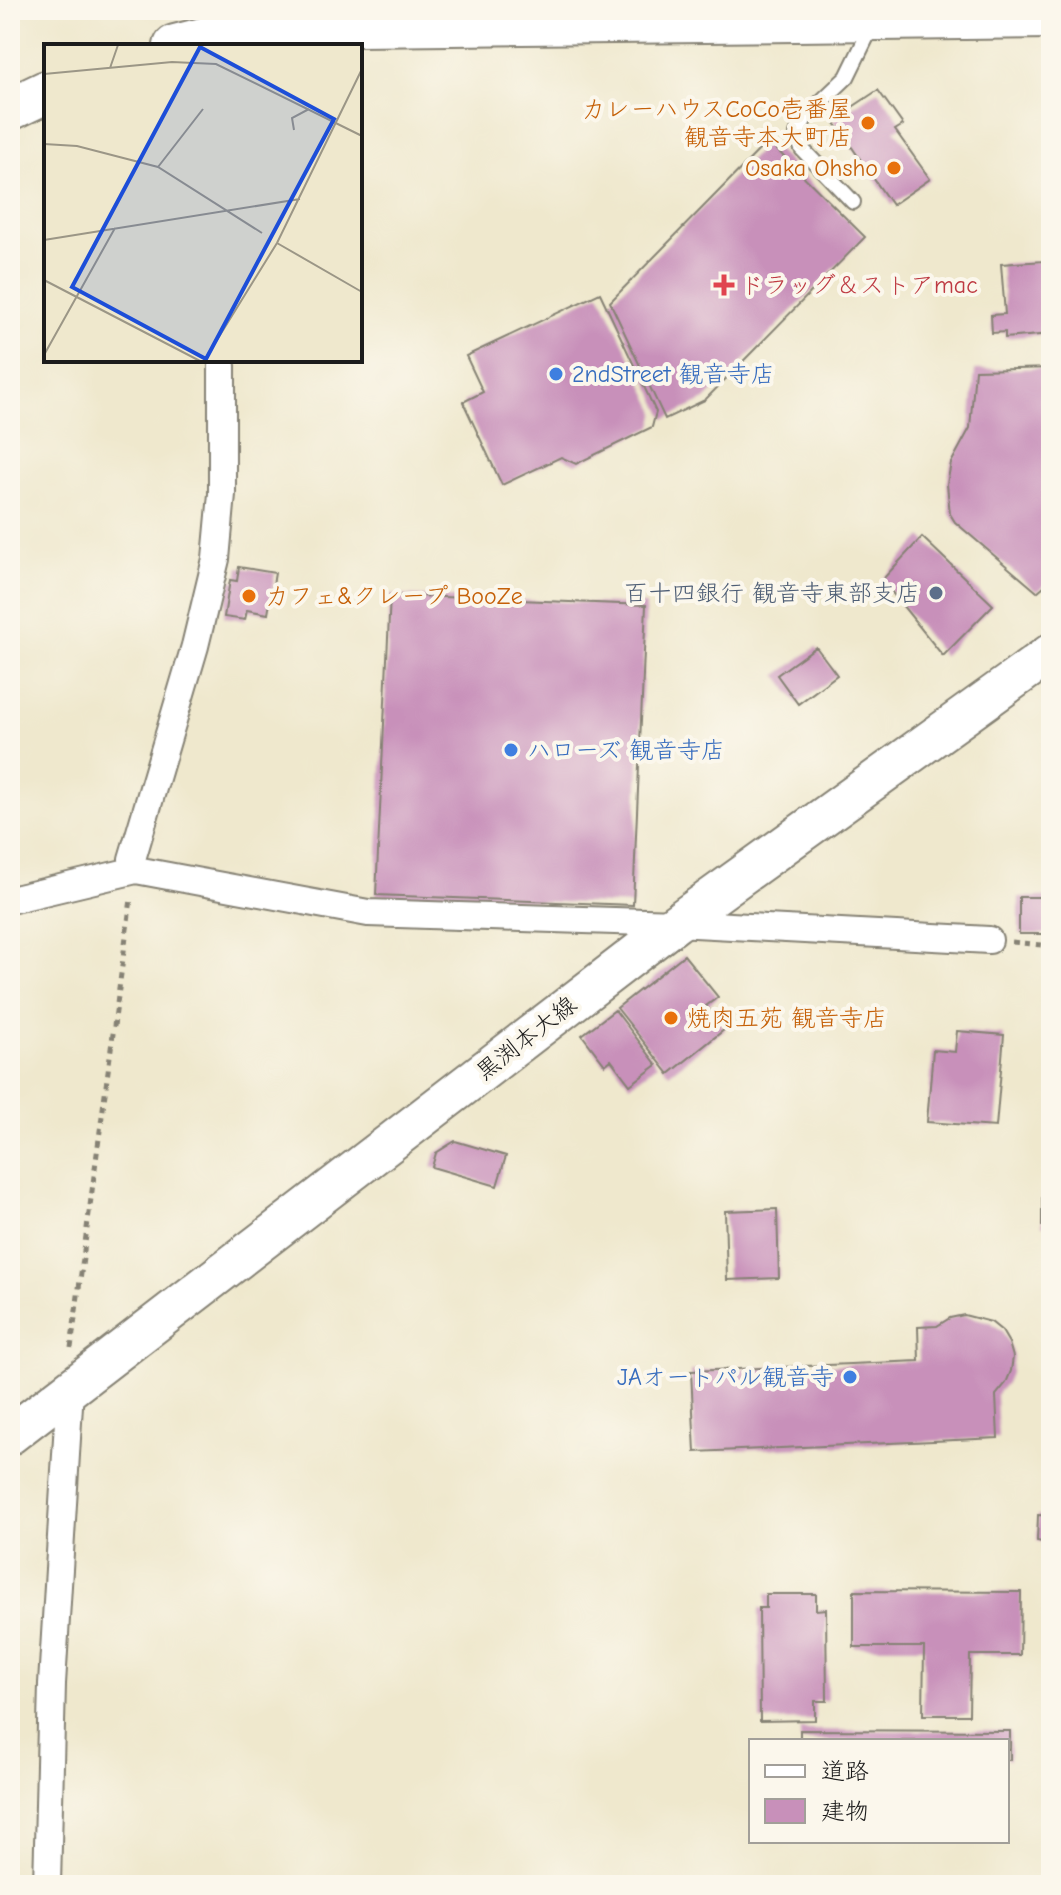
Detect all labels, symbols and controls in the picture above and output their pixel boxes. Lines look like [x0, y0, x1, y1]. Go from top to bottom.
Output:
inset map [44, 44, 362, 362]
place label: カレーハウスCoCo壱番屋 観音寺本大町店 [582, 95, 852, 151]
marker: カレーハウスCoCo壱番屋 観音寺本大町店 [859, 114, 877, 132]
place label: Osaka Ohsho [745, 154, 878, 182]
marker: Osaka Ohsho [885, 159, 903, 177]
place label: ドラッグ＆ストアmac [740, 271, 978, 299]
marker: ドラッグ＆ストアmac [715, 276, 733, 294]
place label: 2ndStreet 観音寺店 [572, 360, 775, 388]
marker: 2ndStreet 観音寺店 [547, 365, 565, 383]
place label: 百十四銀行 観音寺東部支店 [624, 579, 920, 607]
place label: カフェ&クレープ BooZe [265, 582, 523, 610]
marker: 百十四銀行 観音寺東部支店 [927, 584, 945, 602]
marker: カフェ&クレープ BooZe [240, 587, 258, 605]
place label: ハローズ 観音寺店 [527, 736, 725, 764]
marker: ハローズ 観音寺店 [502, 741, 520, 759]
street label: 黒渕本大線 [470, 990, 582, 1086]
place label: 焼肉五苑 観音寺店 [687, 1004, 887, 1032]
marker: 焼肉五苑 観音寺店 [662, 1009, 680, 1027]
place label: JAオートパル観音寺 [617, 1363, 834, 1391]
marker: JAオートパル観音寺 [841, 1368, 859, 1386]
legend [749, 1739, 1009, 1843]
text: 道路 [821, 1757, 869, 1785]
text: 建物 [821, 1797, 869, 1825]

